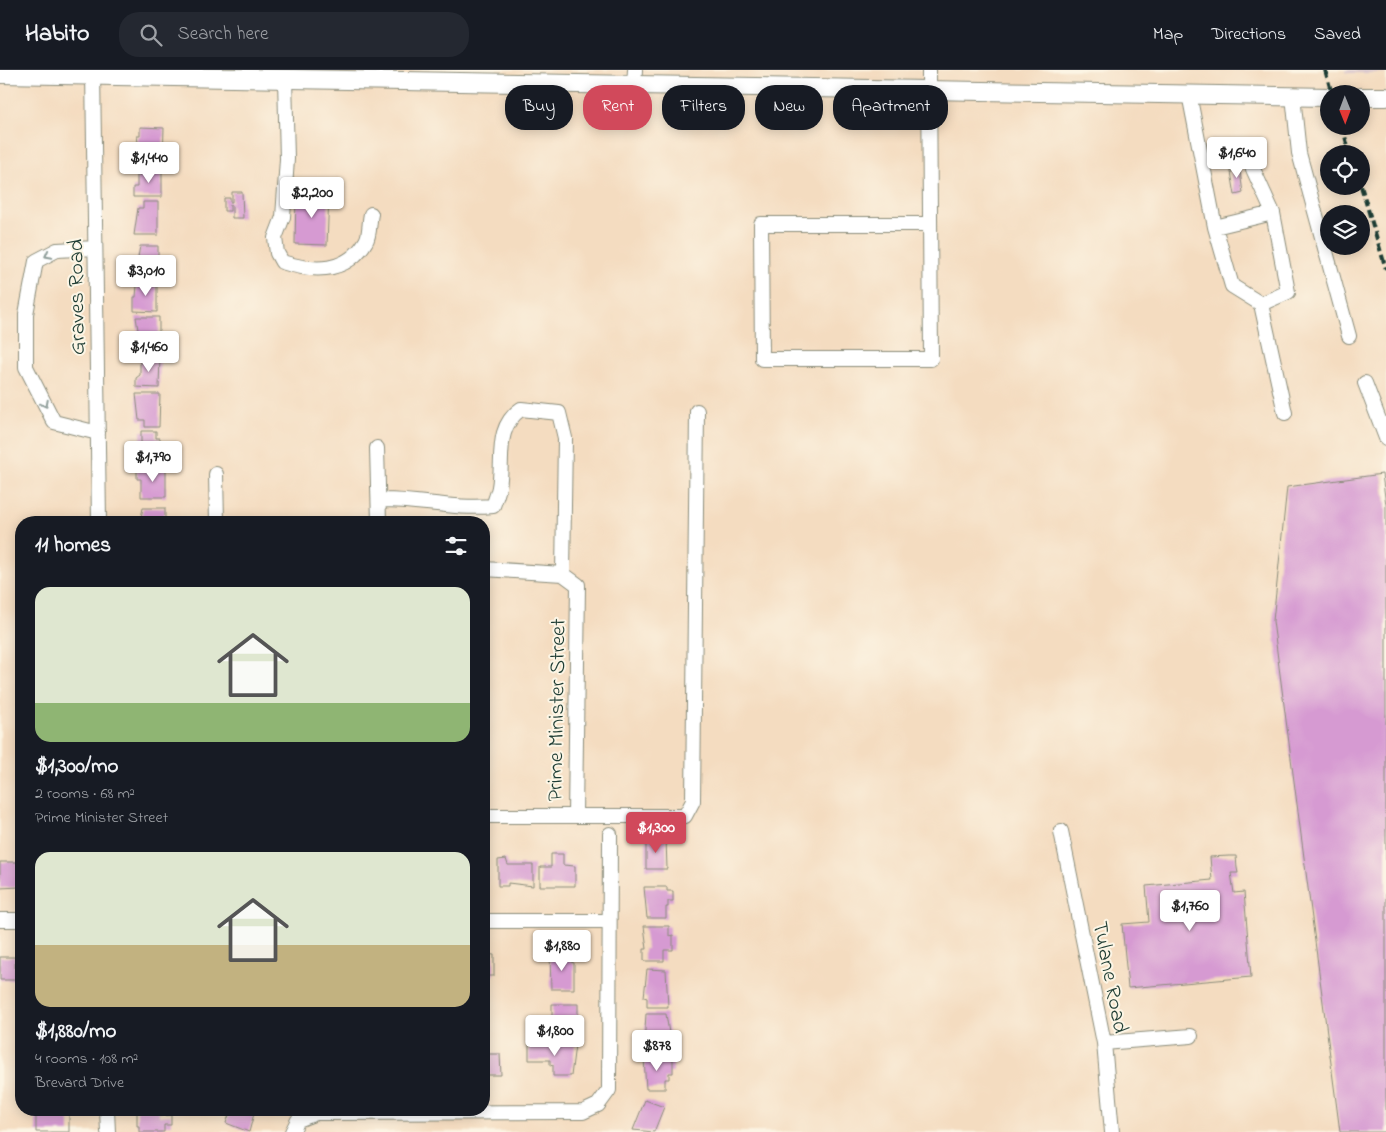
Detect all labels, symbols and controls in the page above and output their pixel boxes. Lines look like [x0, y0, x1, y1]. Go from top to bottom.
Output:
search box [119, 12, 469, 57]
text: Habito [25, 17, 89, 52]
icon: search [137, 21, 165, 49]
text: Search here [177, 21, 268, 48]
text: Map [1153, 22, 1183, 48]
text: Directions [1211, 22, 1286, 48]
text: Saved [1314, 22, 1361, 48]
chip: Buy [505, 85, 573, 130]
chip: Rent [583, 85, 652, 130]
chip: Filters [662, 85, 745, 130]
chip: New [755, 85, 823, 130]
chip: Apartment [833, 85, 948, 130]
north arrow [1320, 85, 1370, 135]
map controls [1320, 85, 1370, 255]
pin: $1,640 [1196, 136, 1278, 179]
text: $1,640 [1218, 141, 1256, 165]
pin: $1,440 [108, 142, 190, 184]
button: locate [1320, 145, 1370, 195]
text: $1,440 [130, 146, 168, 170]
pin: $2,200 [271, 176, 353, 219]
text: $2,200 [291, 181, 333, 205]
button: layers [1320, 205, 1370, 255]
street label: Graves Road [61, 239, 95, 355]
one-way arrow [44, 248, 53, 258]
pin: $3,010 [105, 254, 187, 297]
text: $3,010 [127, 259, 165, 283]
pin: $1,460 [108, 330, 190, 373]
text: $1,460 [130, 335, 168, 359]
one-way arrow [39, 399, 49, 408]
pin: $1,790 [112, 440, 194, 483]
text: $1,790 [135, 445, 171, 469]
text: 11 homes [35, 531, 111, 561]
icon: filters [442, 532, 470, 560]
street label: Prime Minister Street [540, 618, 576, 802]
icon: home [208, 620, 298, 710]
text: $1,300/mo [35, 752, 119, 782]
text: 2 rooms · 68 m² [35, 782, 135, 806]
text: Prime Minister Street [35, 806, 168, 830]
pin: $1,300 [615, 812, 697, 854]
text: $1,300 [637, 816, 675, 840]
icon: home [208, 885, 298, 975]
pin: $1,760 [1149, 890, 1231, 932]
text: $1,760 [1171, 894, 1209, 918]
street label: Tulane Road [1083, 919, 1136, 1036]
pin: $1,880 [521, 930, 603, 972]
text: $1,880 [544, 934, 580, 958]
pin: $1,800 [514, 1014, 596, 1057]
text: $1,880/mo [35, 1017, 117, 1047]
text: $1,800 [536, 1019, 574, 1043]
pin: $878 [627, 1030, 687, 1072]
text: $878 [643, 1034, 671, 1058]
text: 4 rooms · 108 m² [35, 1047, 138, 1071]
text: Brevard Drive [35, 1071, 124, 1095]

